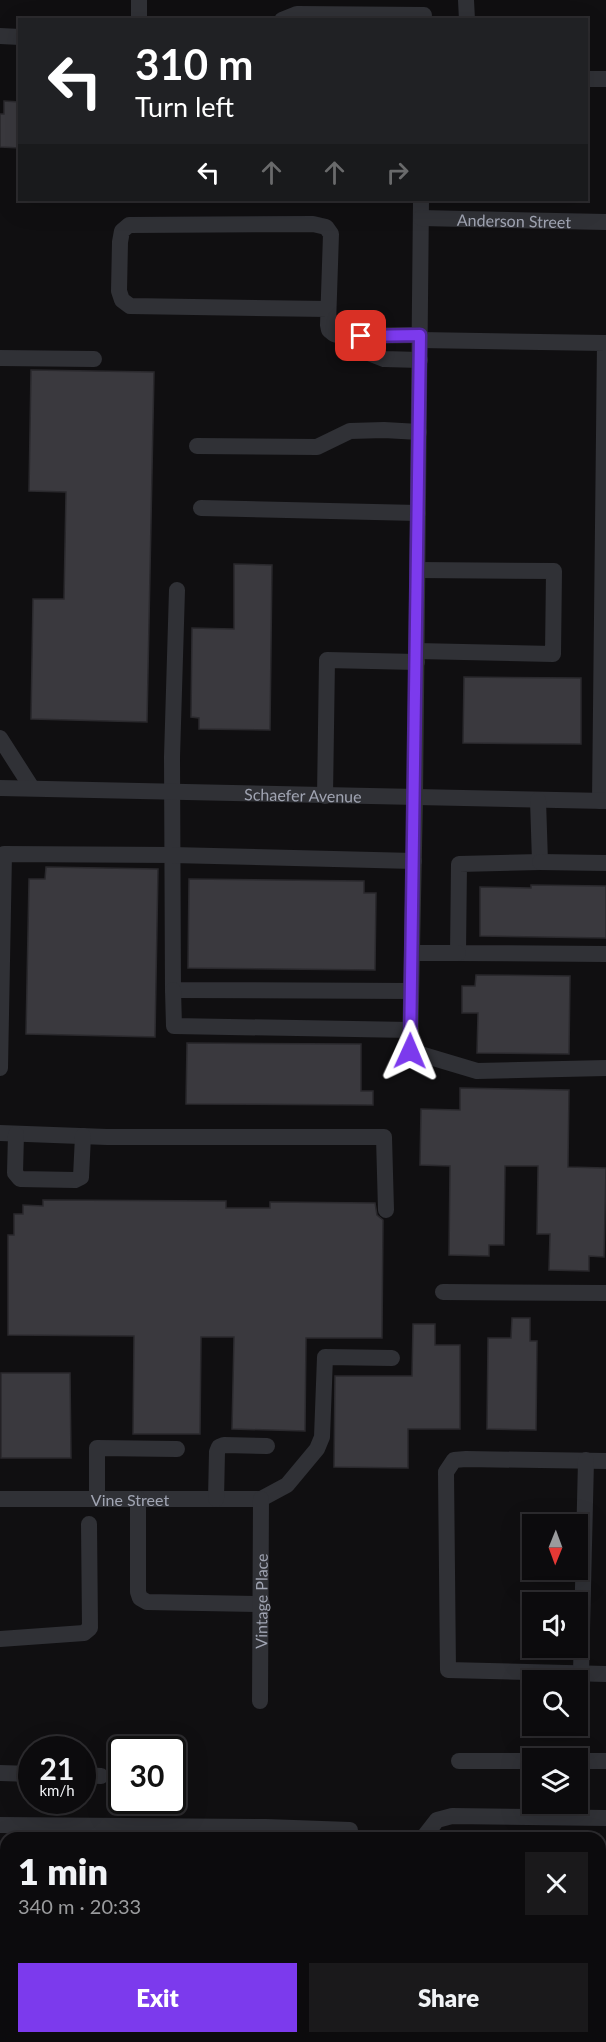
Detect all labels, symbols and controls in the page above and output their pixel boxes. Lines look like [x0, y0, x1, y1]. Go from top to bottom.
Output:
text: 310 m [135, 39, 253, 89]
icon: left [36, 42, 114, 120]
text: Turn left [135, 90, 234, 123]
icon: left [192, 156, 225, 189]
icon: ahead [255, 156, 288, 189]
icon: ahead [318, 156, 351, 189]
icon: right [381, 156, 414, 189]
street label: Anderson Street [457, 209, 572, 231]
pin [335, 310, 386, 361]
icon: arrive [344, 319, 377, 352]
street label: Schaefer Avenue [244, 784, 362, 805]
position arrow [378, 1019, 442, 1083]
street label: Vine Street [91, 1490, 169, 1509]
north arrow [522, 1514, 588, 1580]
map controls [522, 1514, 588, 1814]
street label: Vintage Place [251, 1553, 270, 1649]
button: sound [522, 1592, 588, 1658]
button: search [522, 1670, 588, 1736]
speed limit sign: 30 [108, 1736, 186, 1814]
button: layers [522, 1748, 588, 1814]
text: 21 [40, 1750, 74, 1786]
text: km/h [39, 1781, 75, 1799]
text: 1 min [18, 1849, 108, 1893]
button: close [525, 1852, 588, 1915]
text: 340 m · 20:33 [18, 1894, 141, 1918]
button: Exit [18, 1963, 297, 2032]
button: Share [309, 1963, 588, 2032]

